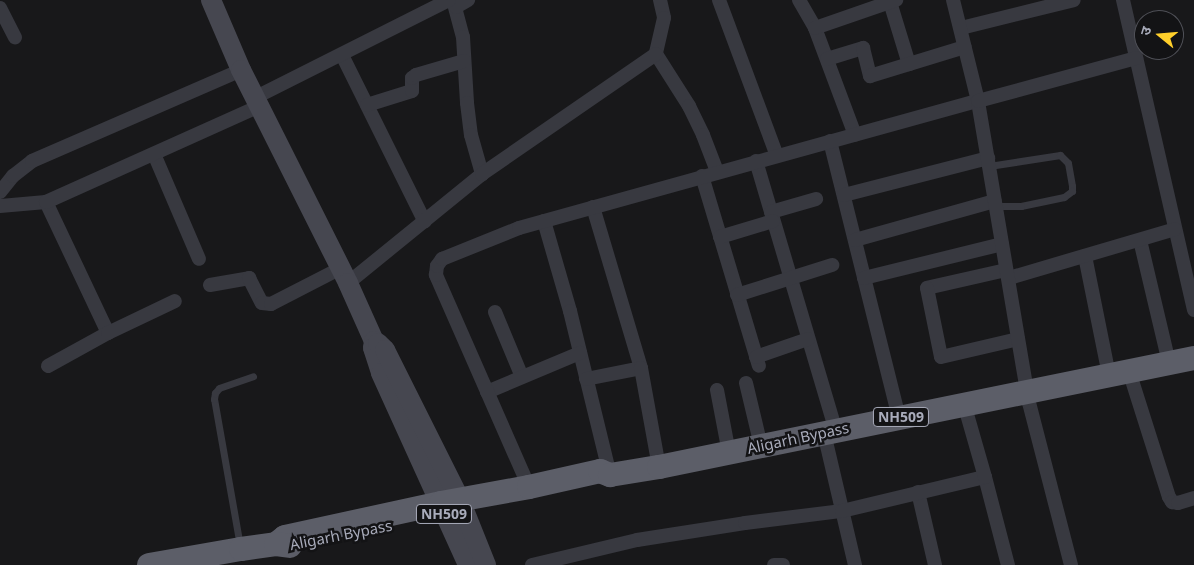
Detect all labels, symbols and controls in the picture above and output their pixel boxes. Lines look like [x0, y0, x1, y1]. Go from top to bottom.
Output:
north arrow [1134, 10, 1184, 60]
text: उ [1135, 24, 1155, 37]
road number: NH509 [872, 406, 930, 428]
street label: Aligarh Bypass [745, 418, 851, 458]
road number: NH509 [415, 502, 473, 526]
street label: Aligarh Bypass [288, 516, 394, 554]

